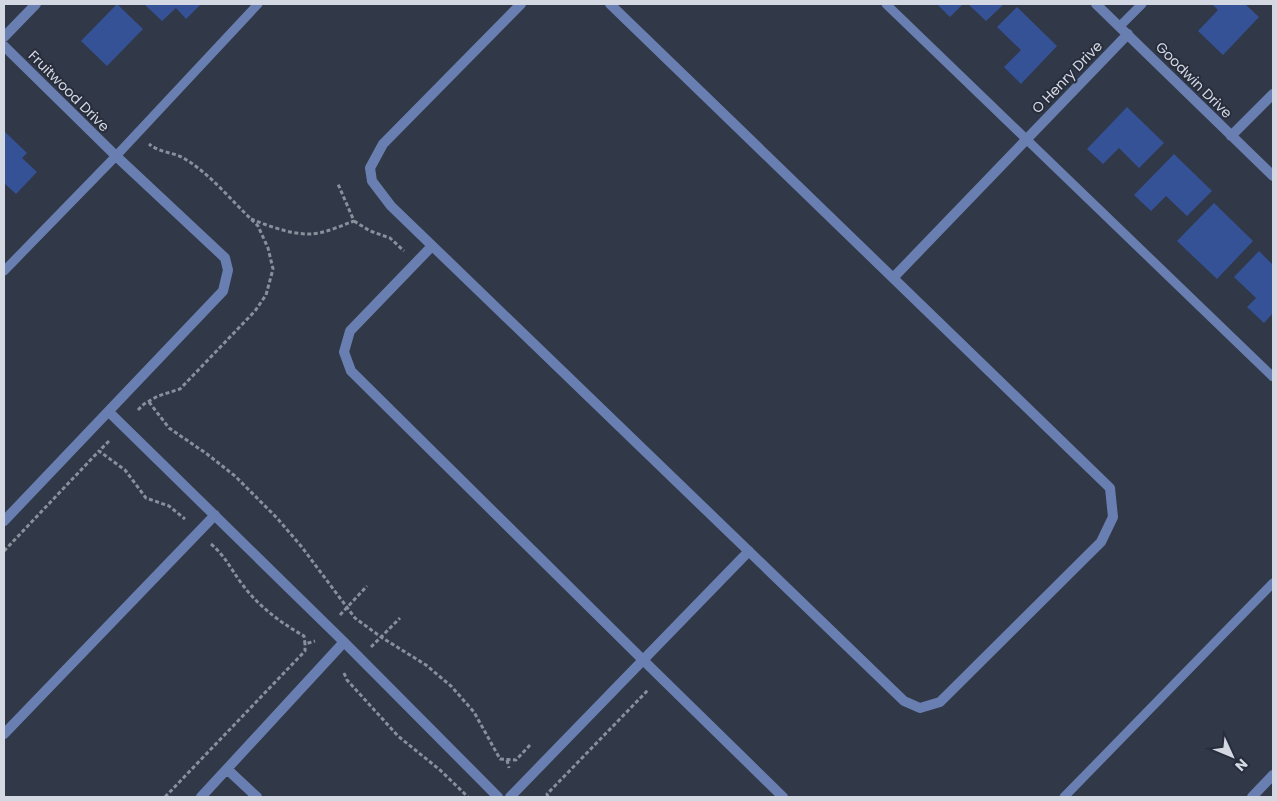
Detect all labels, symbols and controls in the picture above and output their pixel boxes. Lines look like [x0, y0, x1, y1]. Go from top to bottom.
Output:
street label: O Henry Drive [1027, 36, 1107, 118]
street label: Goodwin Drive [1151, 37, 1237, 123]
street label: Fruitwood Drive [24, 46, 114, 136]
north arrow [1207, 731, 1257, 781]
text: N [1231, 754, 1252, 776]

